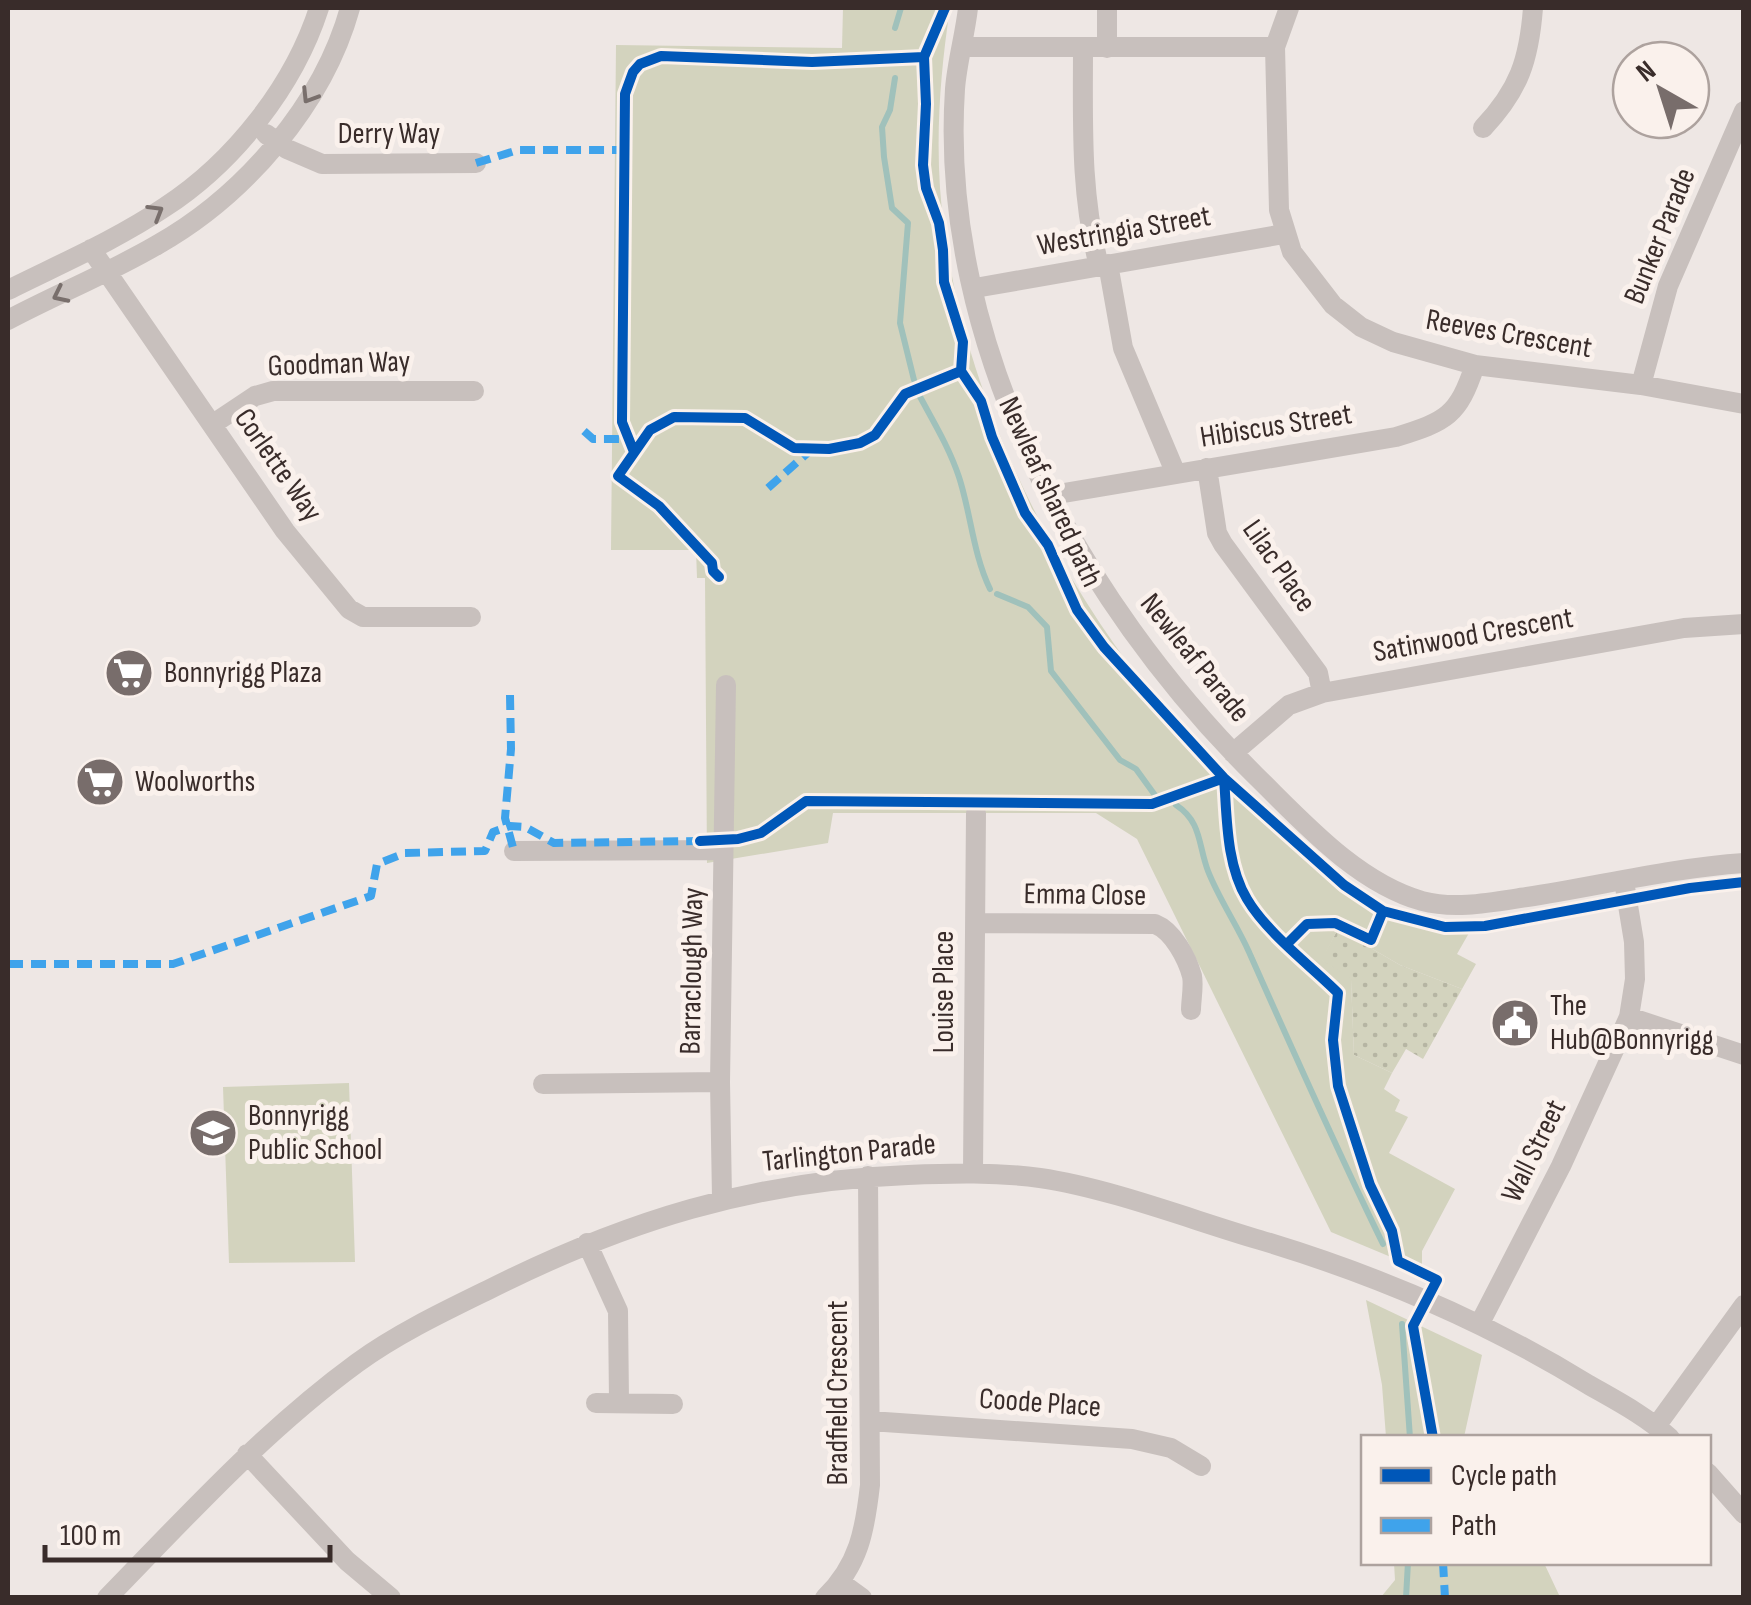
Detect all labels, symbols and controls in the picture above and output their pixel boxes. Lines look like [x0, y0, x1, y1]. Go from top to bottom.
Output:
north arrow [1611, 40, 1711, 140]
text: N [1630, 54, 1662, 89]
one-way arrow [303, 85, 322, 103]
street label: Derry Way [338, 116, 441, 152]
street label: Bunker Parade [1616, 163, 1704, 309]
street label: Westringia Street [1035, 198, 1213, 264]
one-way arrow [145, 205, 163, 224]
one-way arrow [52, 283, 70, 303]
street label: Reeves Crescent [1423, 302, 1595, 366]
street label: Goodman Way [267, 344, 411, 384]
street label: Newleaf shared path [990, 391, 1110, 593]
street label: Hibiscus Street [1198, 396, 1354, 456]
street label: Corlette Way [226, 402, 330, 529]
street label: Lilac Place [1234, 513, 1324, 619]
street label: Newleaf Parade [1132, 587, 1258, 729]
street label: Satinwood Crescent [1370, 600, 1576, 670]
supermarket icon: Bonnyrigg Plaza [103, 647, 155, 699]
place label: Bonnyrigg Plaza [164, 655, 322, 691]
supermarket icon: Woolworths [74, 756, 126, 808]
place label: Woolworths [135, 764, 255, 800]
street label: Emma Close [1023, 876, 1147, 914]
street label: Barraclough Way [673, 887, 711, 1055]
street label: Louise Place [926, 931, 962, 1053]
place label: The Hub@Bonnyrigg [1550, 988, 1714, 1058]
public building icon: The Hub@Bonnyrigg [1489, 997, 1541, 1049]
street label: Wall Street [1494, 1094, 1574, 1208]
place label: Bonnyrigg Public School [248, 1098, 382, 1168]
school or university icon: Bonnyrigg Public School [187, 1107, 239, 1159]
street label: Tarlington Parade [761, 1126, 937, 1180]
street label: Bradfield Crescent [820, 1300, 856, 1486]
street label: Coode Place [978, 1381, 1102, 1425]
legend [1361, 1435, 1711, 1565]
text: Cycle path [1451, 1458, 1557, 1494]
scale bar [45, 1500, 330, 1562]
text: Path [1451, 1508, 1497, 1544]
text: 100 m [60, 1518, 121, 1554]

